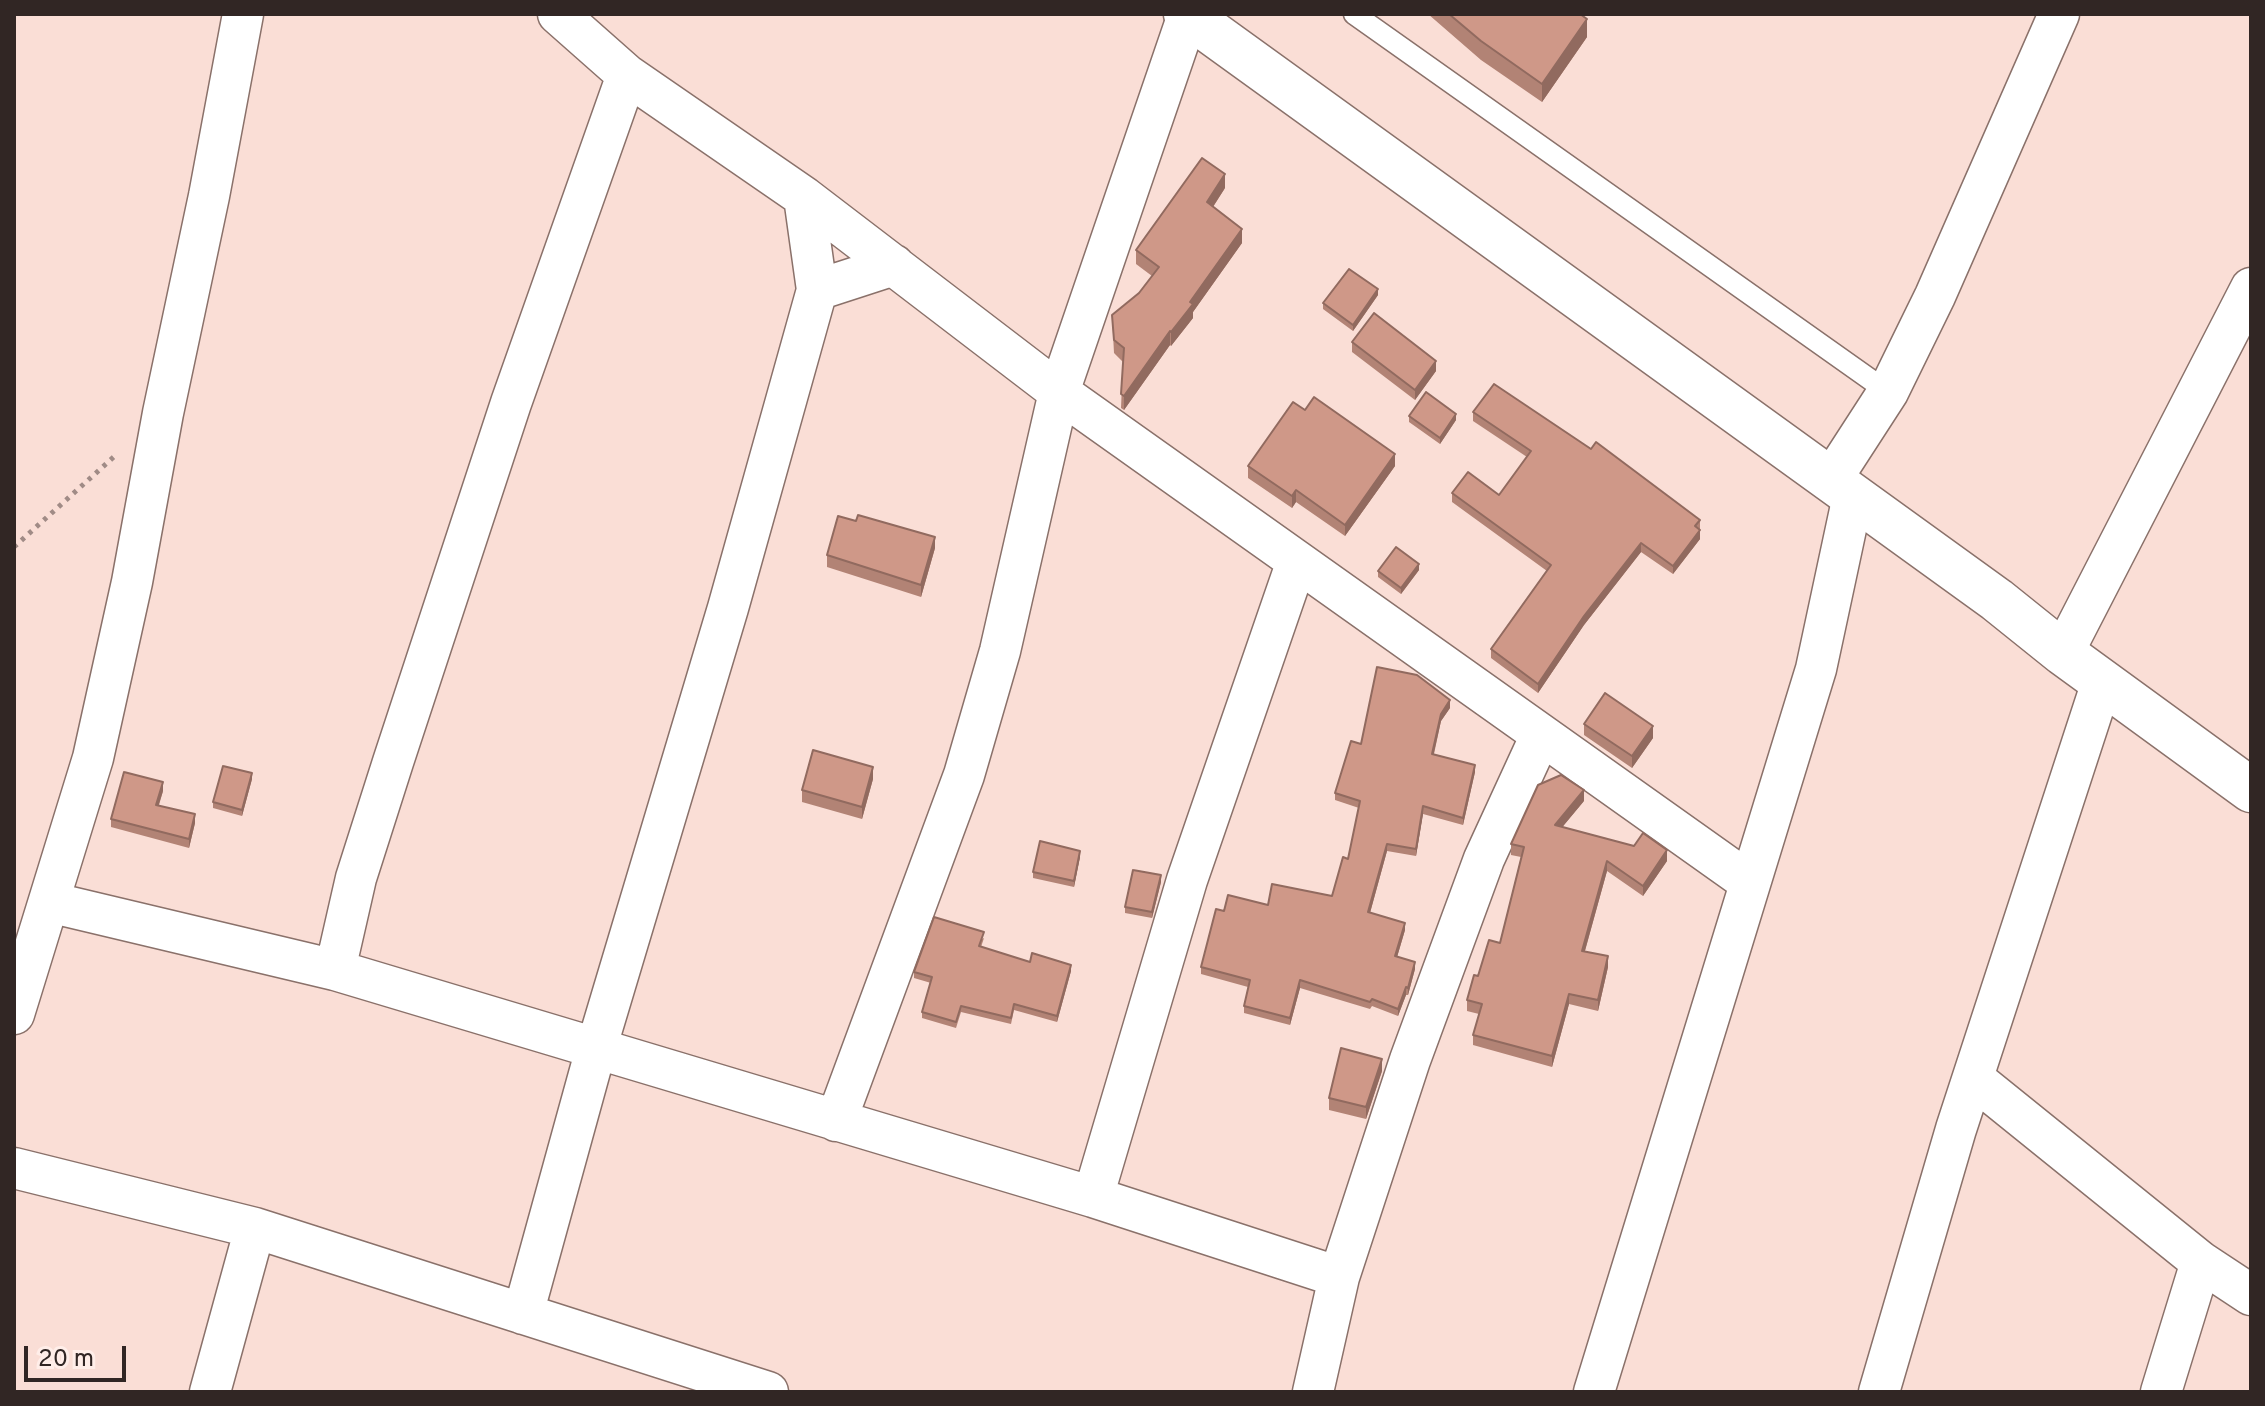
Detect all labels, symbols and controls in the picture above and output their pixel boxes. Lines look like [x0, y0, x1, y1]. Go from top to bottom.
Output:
scale bar [28, 1330, 130, 1380]
text: 20 m [38, 1345, 94, 1375]

